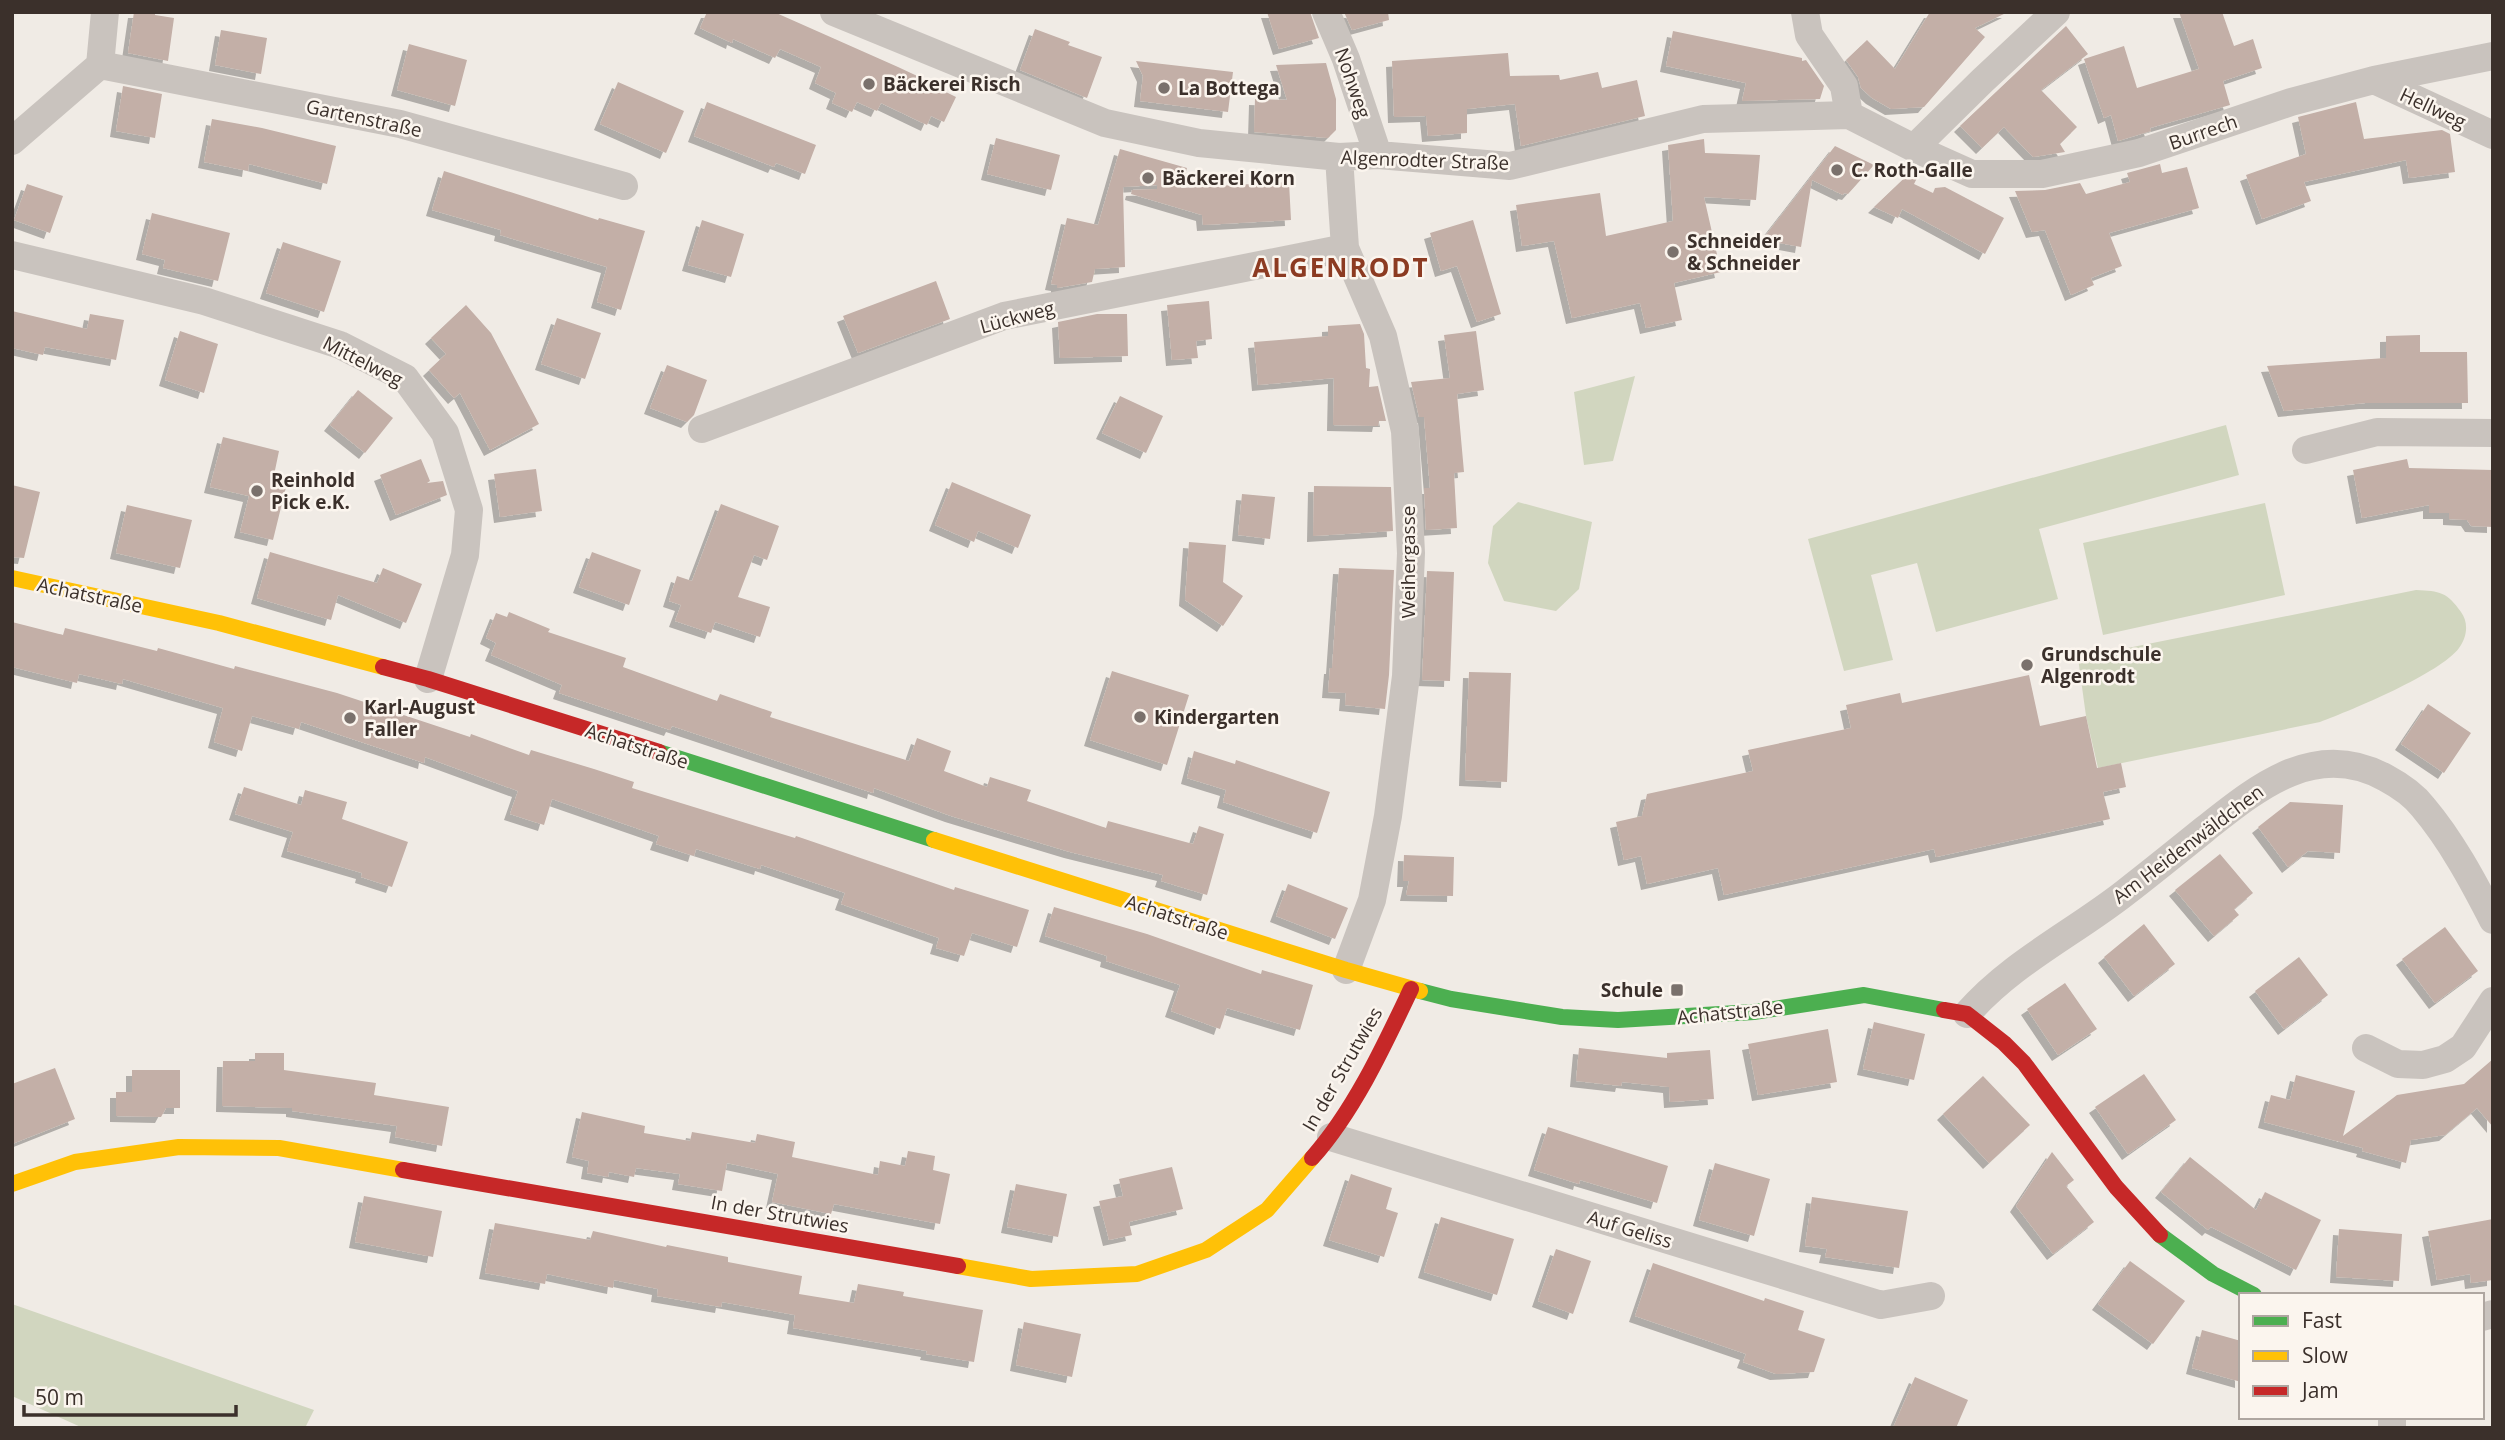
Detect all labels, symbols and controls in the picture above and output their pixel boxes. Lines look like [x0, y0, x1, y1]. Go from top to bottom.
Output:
street label: Nohweg [1329, 44, 1377, 122]
place label: Bäckerei Risch [883, 71, 1021, 97]
place label: La Bottega [1178, 75, 1280, 101]
marker: Bäckerei Risch [861, 76, 877, 92]
marker: La Bottega [1156, 80, 1172, 96]
street label: Hellweg [2396, 81, 2470, 135]
street label: Gartenstraße [304, 93, 424, 143]
street label: Burrech [2165, 108, 2241, 156]
street label: Algenrodter Straße [1340, 144, 1510, 176]
place label: C. Roth-Galle [1851, 157, 1973, 183]
marker: C. Roth-Galle [1829, 162, 1845, 178]
place label: Bäckerei Korn [1162, 165, 1295, 191]
marker: Bäckerei Korn [1140, 170, 1156, 186]
place label: Schneider & Schneider [1687, 228, 1801, 276]
marker: Schneider & Schneider [1665, 244, 1681, 260]
district label: ALGENRODT [1252, 249, 1430, 285]
street label: Lückweg [977, 295, 1057, 339]
street label: Mittelweg [319, 330, 407, 392]
place label: Reinhold Pick e.K. [271, 467, 355, 515]
marker: Reinhold Pick e.K. [249, 483, 265, 499]
street label: Weihergasse [1395, 506, 1421, 618]
street label: Achatstraße [35, 571, 145, 619]
place label: Grundschule Algenrodt [2041, 641, 2162, 689]
marker: Grundschule Algenrodt [2019, 657, 2035, 673]
place label: Karl-August Faller [364, 694, 475, 742]
place label: Kindergarten [1154, 704, 1280, 730]
marker: Kindergarten [1132, 709, 1148, 725]
marker: Karl-August Faller [342, 710, 358, 726]
street label: Achatstraße [582, 717, 692, 775]
street label: Am Heidenwäldchen [2107, 779, 2269, 909]
street label: Achatstraße [1122, 888, 1232, 946]
place label: Schule [1601, 977, 1663, 1003]
marker: Schule [1669, 982, 1685, 998]
street label: Achatstraße [1676, 993, 1784, 1031]
street label: In der Strutwies [1296, 1002, 1388, 1136]
street label: In der Strutwies [709, 1189, 851, 1239]
street label: Auf Geliss [1585, 1204, 1675, 1254]
legend [2239, 1293, 2484, 1419]
text: Fast [2302, 1306, 2342, 1334]
text: Slow [2302, 1341, 2348, 1369]
scale bar [24, 1374, 236, 1418]
text: Jam [2300, 1376, 2339, 1404]
text: 50 m [35, 1383, 84, 1411]

